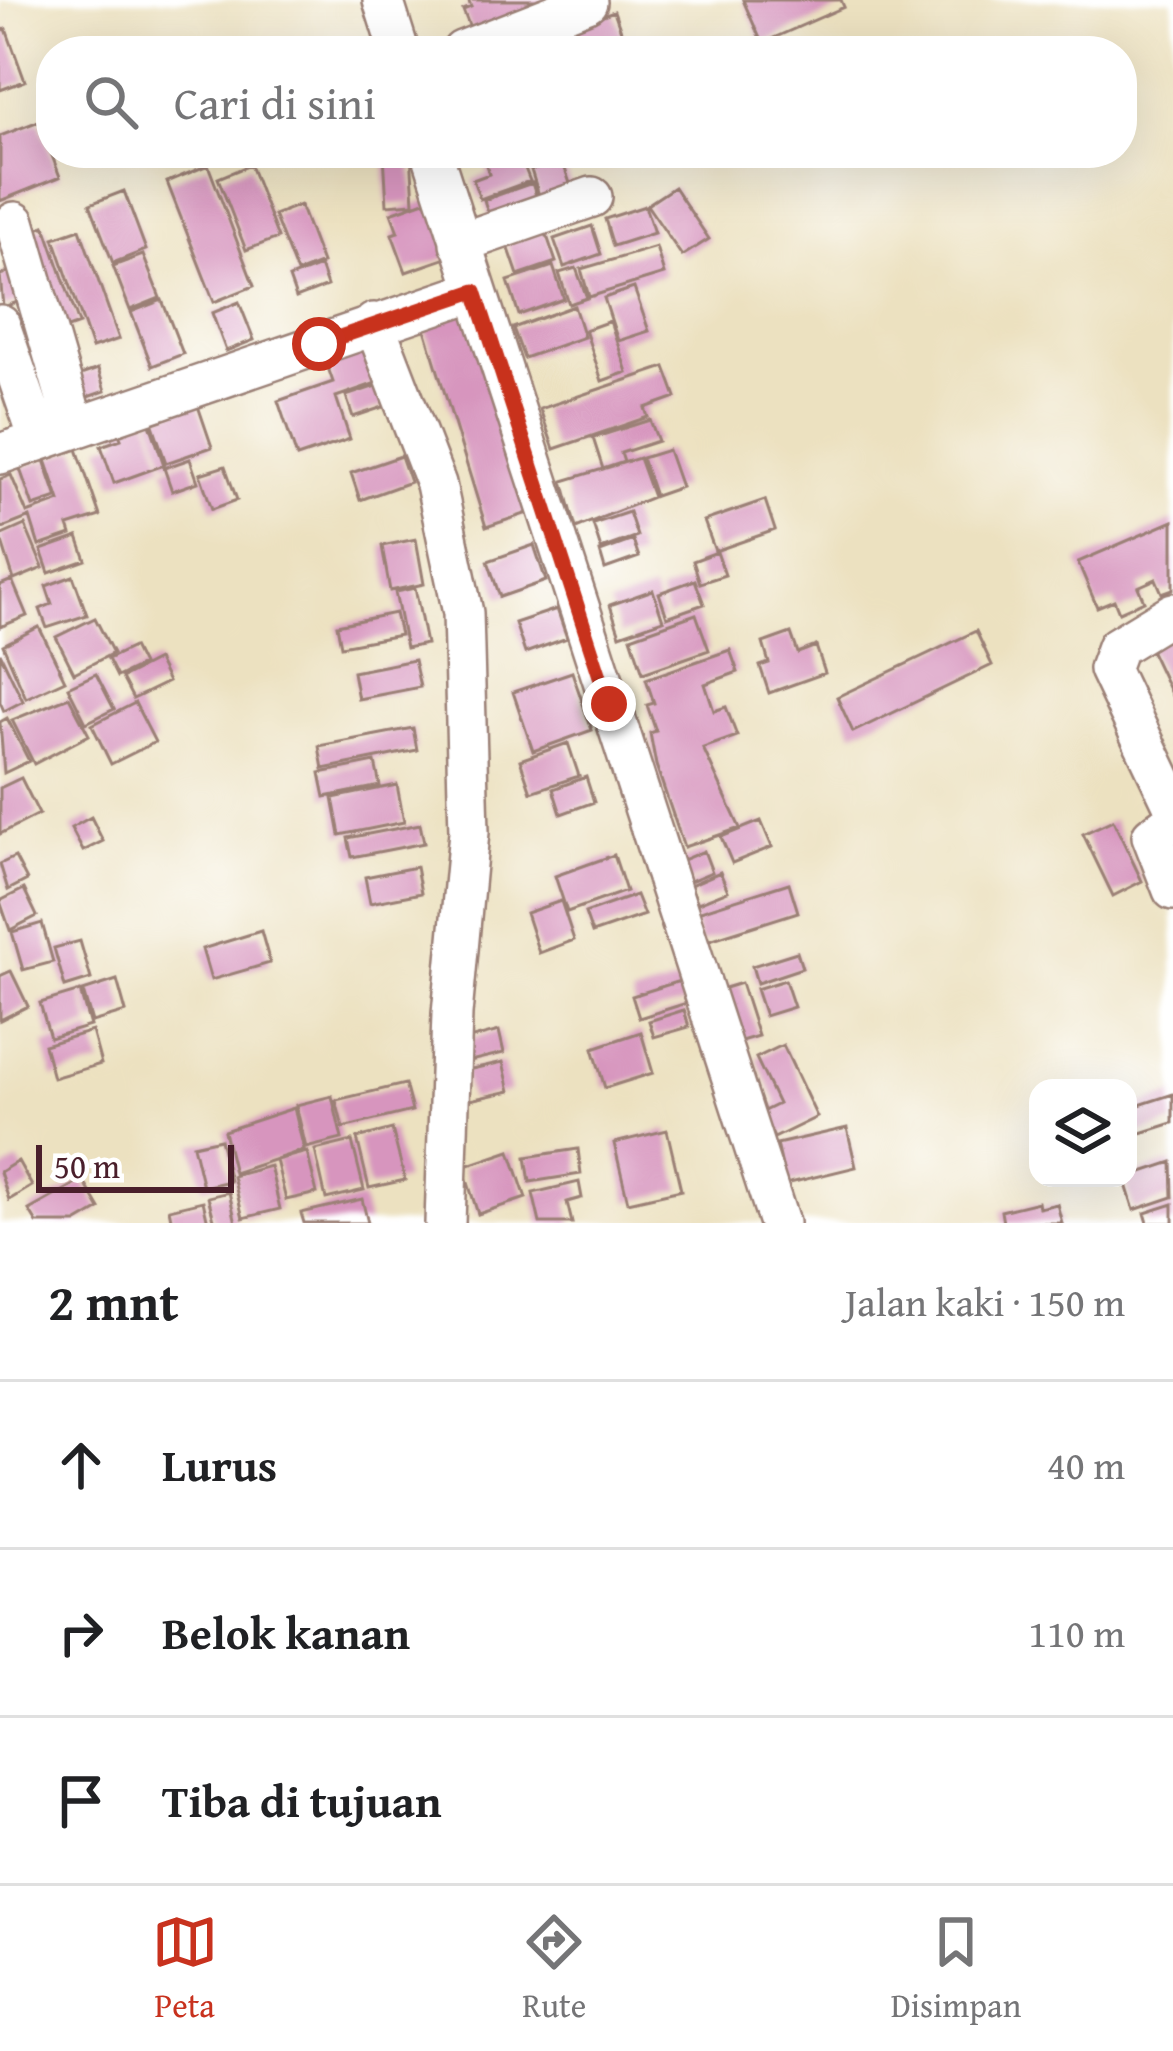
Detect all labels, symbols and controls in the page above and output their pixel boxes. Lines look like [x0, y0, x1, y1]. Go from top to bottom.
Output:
search box [36, 36, 1137, 168]
icon: search [78, 69, 144, 135]
text: Cari di sini [174, 70, 376, 135]
route start [292, 317, 346, 371]
route end [582, 677, 636, 731]
map controls [1029, 1079, 1137, 1187]
button: layers [1029, 1079, 1137, 1187]
scale bar [36, 1139, 234, 1192]
text: 50 m [54, 1142, 120, 1190]
text: 2 mnt [48, 1264, 179, 1339]
text: Jalan kaki · 150 m [845, 1273, 1125, 1330]
icon: ahead [48, 1432, 114, 1498]
text: Lurus [162, 1432, 277, 1497]
text: 40 m [1047, 1436, 1125, 1493]
icon: right [48, 1600, 114, 1666]
text: Belok kanan [162, 1600, 410, 1665]
text: 110 m [1028, 1604, 1125, 1661]
icon: arrive [48, 1768, 114, 1834]
text: Tiba di tujuan [162, 1768, 442, 1833]
tab: Peta [152, 1909, 218, 2029]
tab: Rute [521, 1909, 587, 2029]
tab: Disimpan [891, 1909, 1021, 2029]

